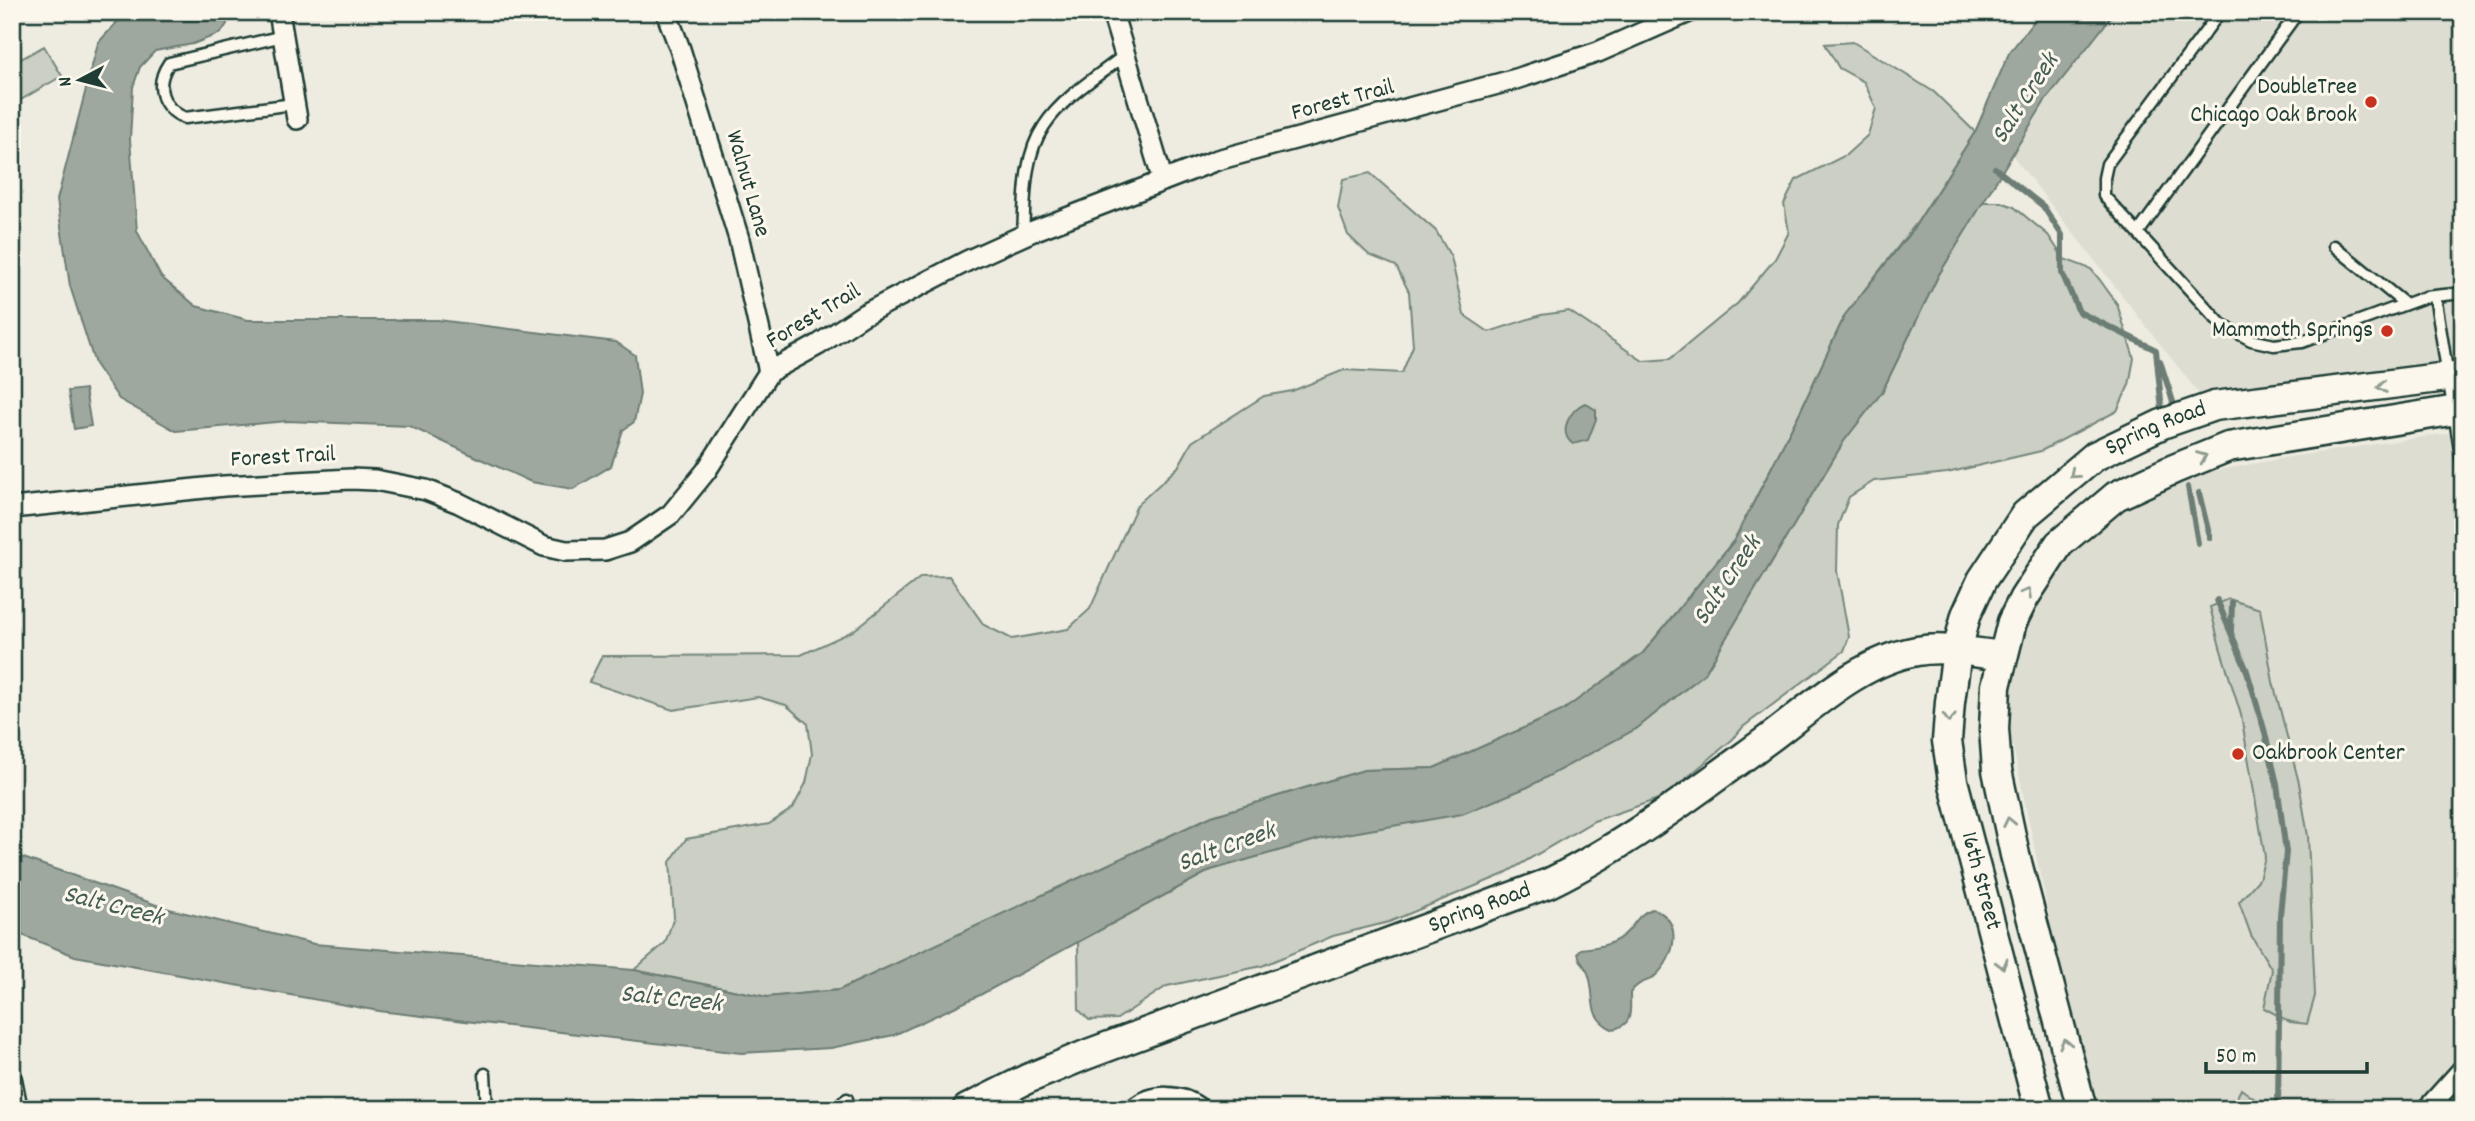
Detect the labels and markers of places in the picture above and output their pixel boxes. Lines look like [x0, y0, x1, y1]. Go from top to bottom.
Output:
place label: DoubleTree Chicago Oak Brook [2190, 71, 2357, 133]
marker: DoubleTree Chicago Oak Brook [2363, 94, 2379, 110]
place label: Mammoth Springs [2212, 314, 2373, 348]
marker: Mammoth Springs [2379, 323, 2395, 339]
place label: Oakbrook Center [2252, 737, 2405, 771]
marker: Oakbrook Center [2230, 746, 2246, 762]

